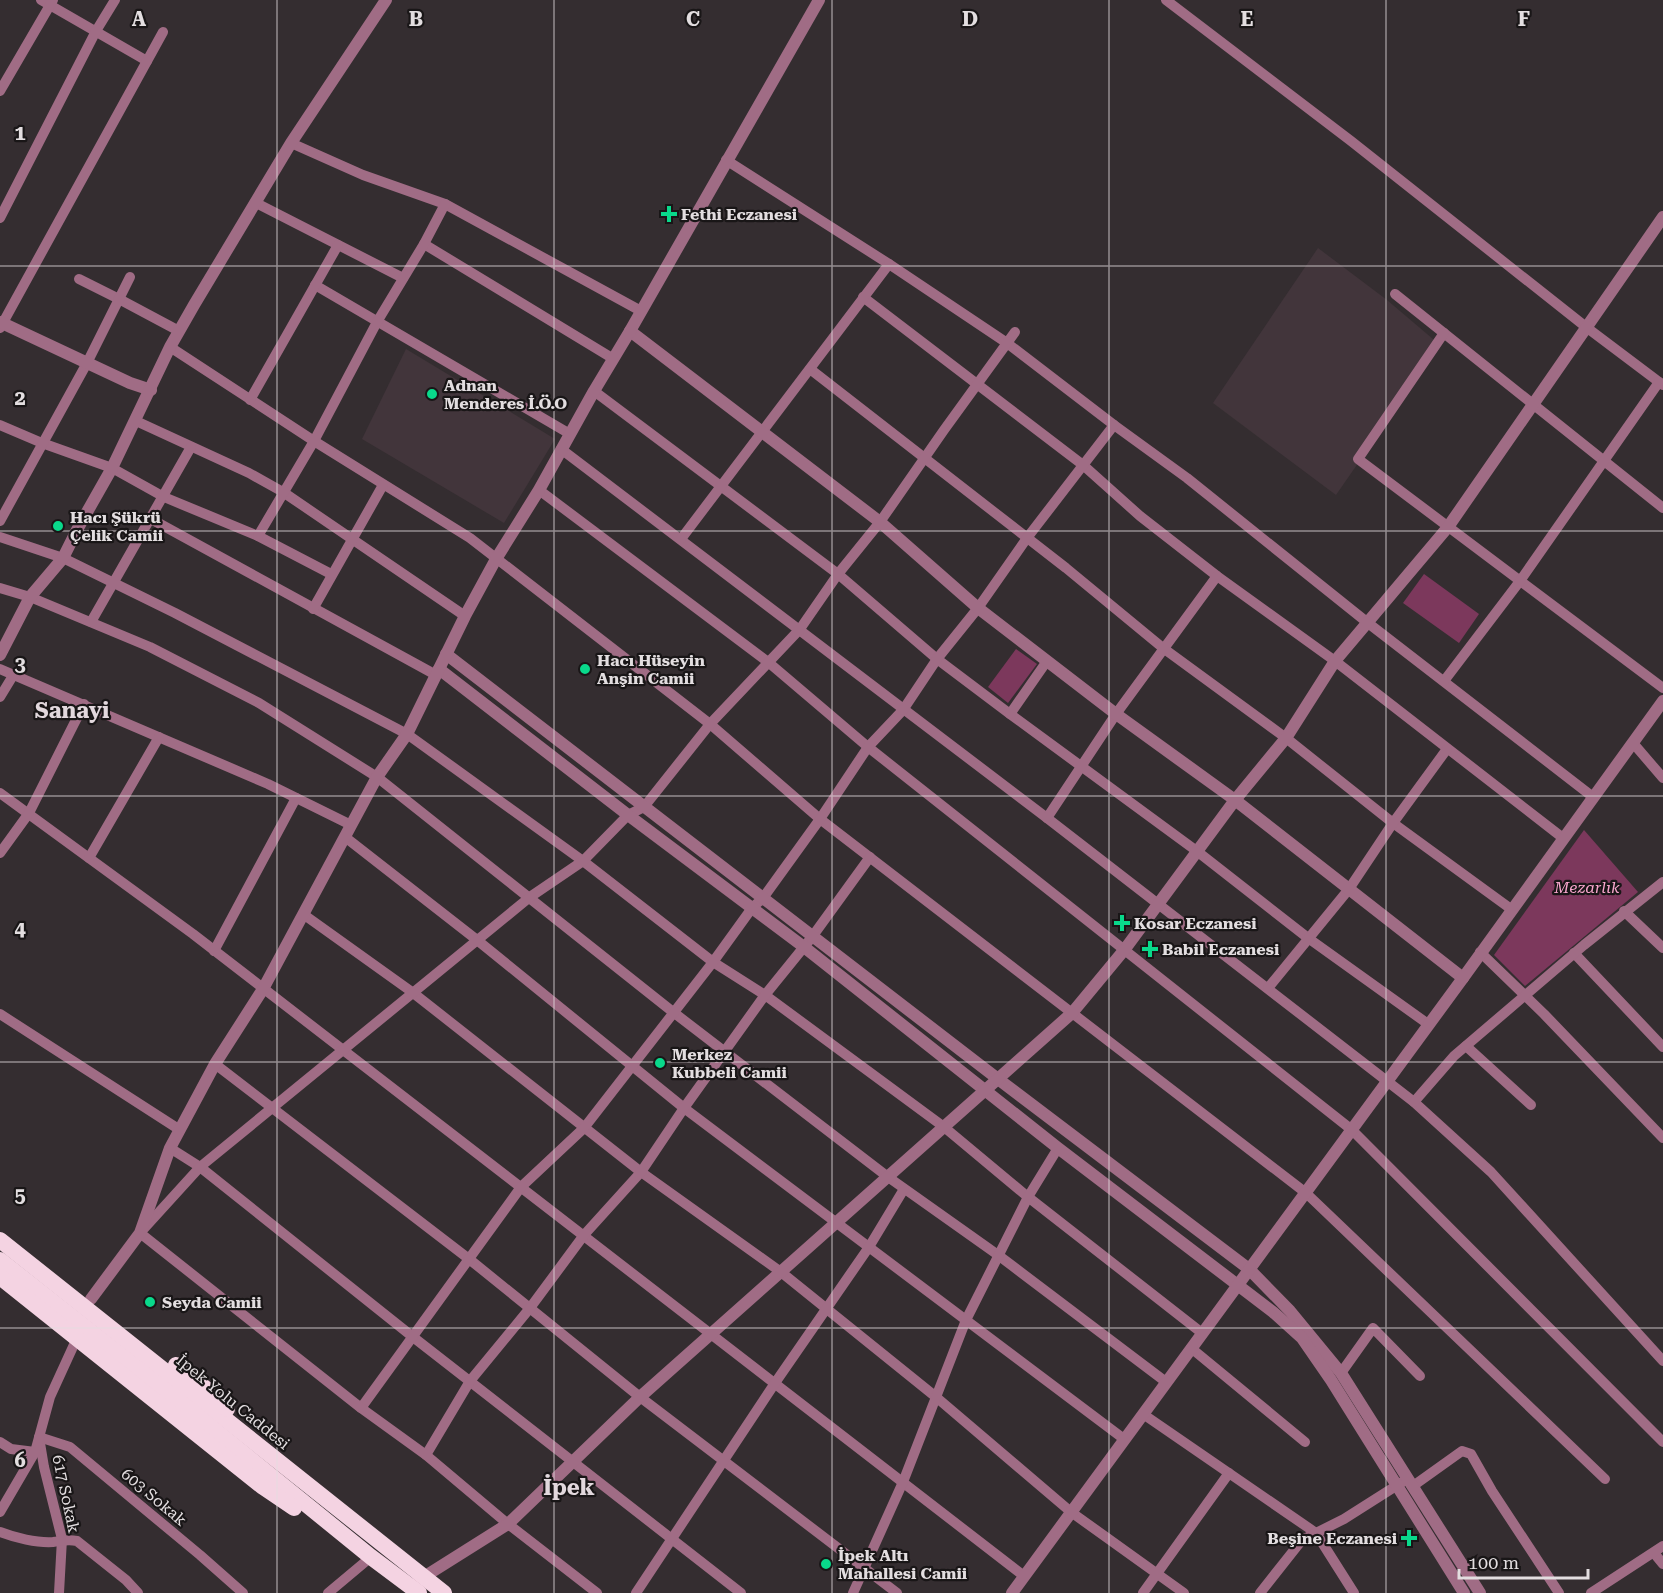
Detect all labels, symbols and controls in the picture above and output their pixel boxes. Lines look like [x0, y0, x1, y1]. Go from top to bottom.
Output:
text: A [132, 7, 147, 31]
text: B [409, 7, 423, 31]
text: C [686, 7, 700, 31]
text: D [962, 7, 978, 31]
text: E [1241, 7, 1254, 31]
text: F [1518, 7, 1530, 31]
text: 1 [14, 121, 26, 145]
place label: Fethi Eczanesi [681, 205, 798, 224]
marker: Fethi Eczanesi [662, 207, 676, 221]
place label: Adnan Menderes İ.Ö.O [444, 376, 567, 413]
text: 2 [14, 386, 26, 410]
marker: Adnan Menderes İ.Ö.O [425, 387, 439, 401]
place label: Hacı Şükrü Çelik Camii [70, 508, 164, 545]
marker: Hacı Şükrü Çelik Camii [51, 519, 65, 533]
place label: Hacı Hüseyin Anşin Camii [597, 651, 705, 688]
text: 3 [14, 652, 26, 676]
marker: Hacı Hüseyin Anşin Camii [578, 662, 592, 676]
district label: Sanayi [35, 698, 109, 723]
park label: Mezarlık [1553, 878, 1620, 897]
place label: Kosar Eczanesi [1134, 914, 1257, 933]
marker: Kosar Eczanesi [1115, 916, 1129, 930]
text: 4 [14, 917, 26, 941]
place label: Babil Eczanesi [1162, 940, 1280, 959]
marker: Babil Eczanesi [1143, 942, 1157, 956]
place label: Merkez Kubbeli Camii [672, 1045, 787, 1082]
marker: Merkez Kubbeli Camii [653, 1056, 667, 1070]
text: 5 [14, 1183, 26, 1207]
place label: Seyda Camii [162, 1293, 262, 1312]
marker: Seyda Camii [143, 1295, 157, 1309]
street label: İpek Yolu Caddesi [173, 1351, 293, 1453]
text: 6 [14, 1448, 26, 1472]
street label: 617 Sokak [48, 1453, 84, 1535]
street label: 603 Sokak [117, 1464, 191, 1530]
district label: İpek [543, 1474, 595, 1500]
place label: Beşine Eczanesi [1267, 1529, 1398, 1548]
marker: Beşine Eczanesi [1402, 1531, 1416, 1545]
scale bar [1459, 1542, 1588, 1580]
place label: İpek Altı Mahallesi Camii [838, 1546, 968, 1583]
text: 100 m [1468, 1552, 1519, 1573]
marker: İpek Altı Mahallesi Camii [819, 1557, 833, 1571]

